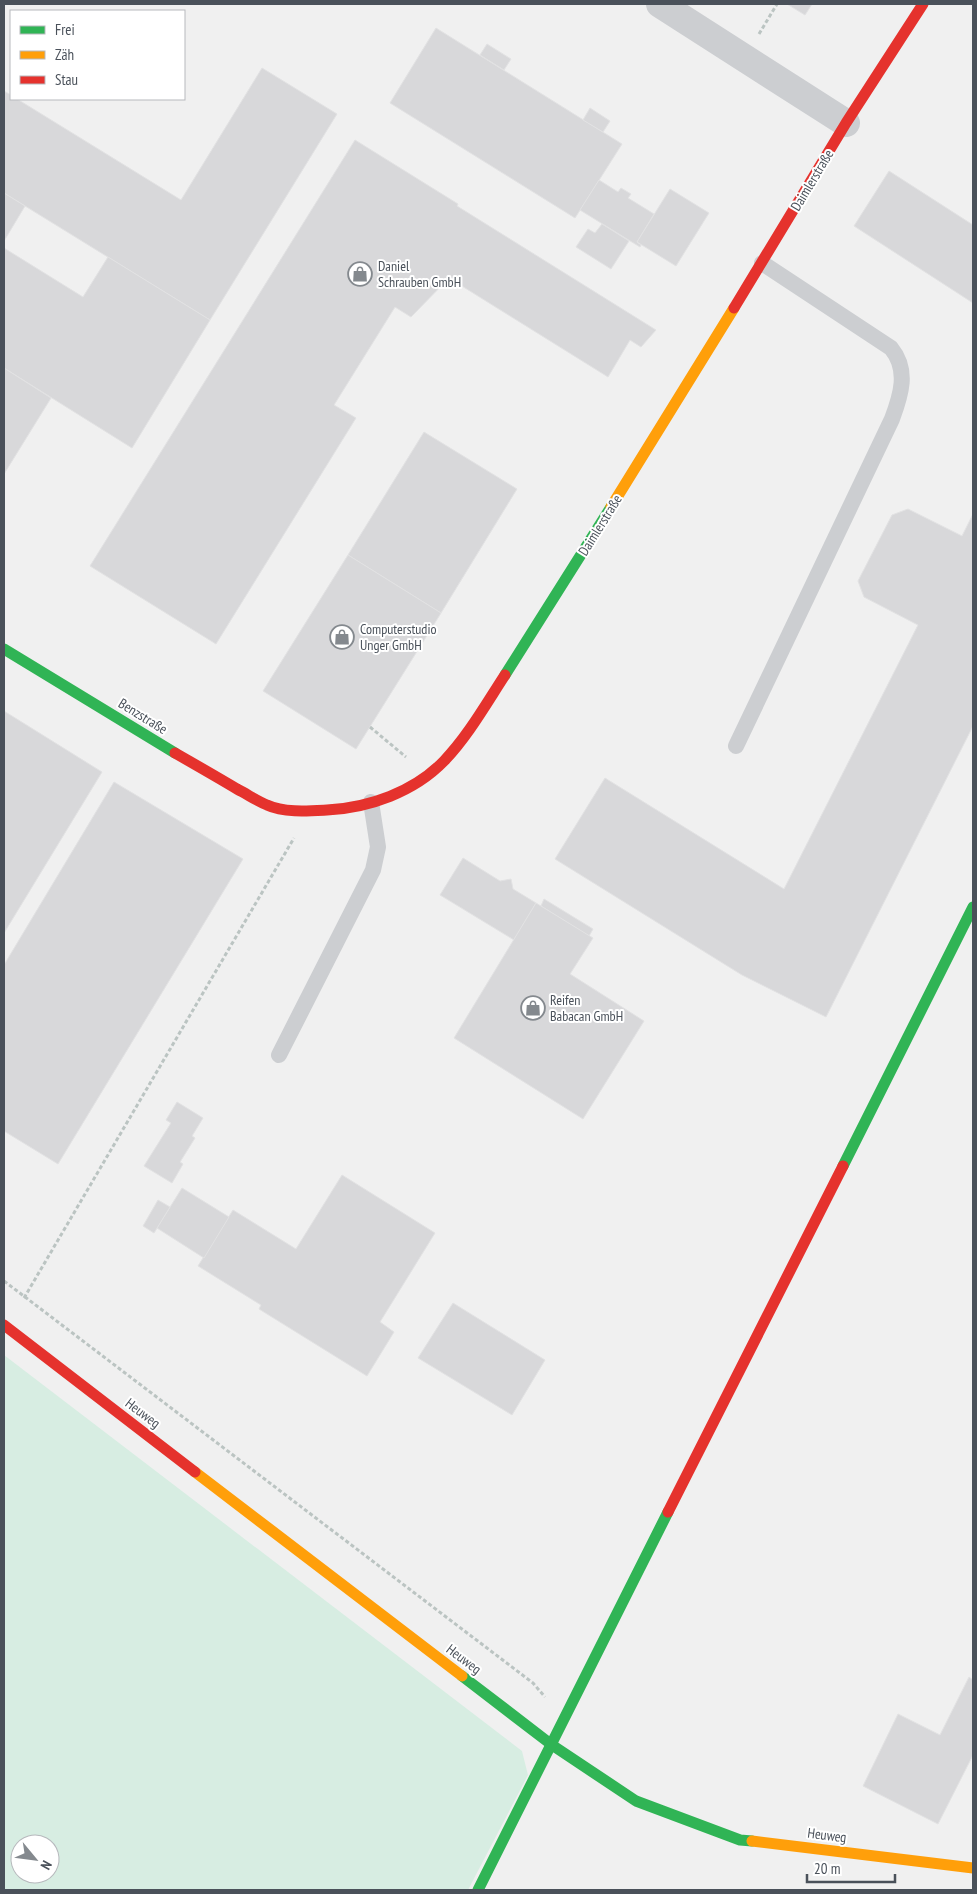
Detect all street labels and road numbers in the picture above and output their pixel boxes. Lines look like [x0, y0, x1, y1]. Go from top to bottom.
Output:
street label: Daimlerstraße [787, 146, 837, 214]
street label: Daimlerstraße [574, 491, 626, 559]
street label: Benzstraße [115, 694, 171, 738]
street label: Heuweg [122, 1394, 164, 1432]
street label: Heuweg [443, 1640, 485, 1678]
street label: Heuweg [806, 1824, 848, 1846]

